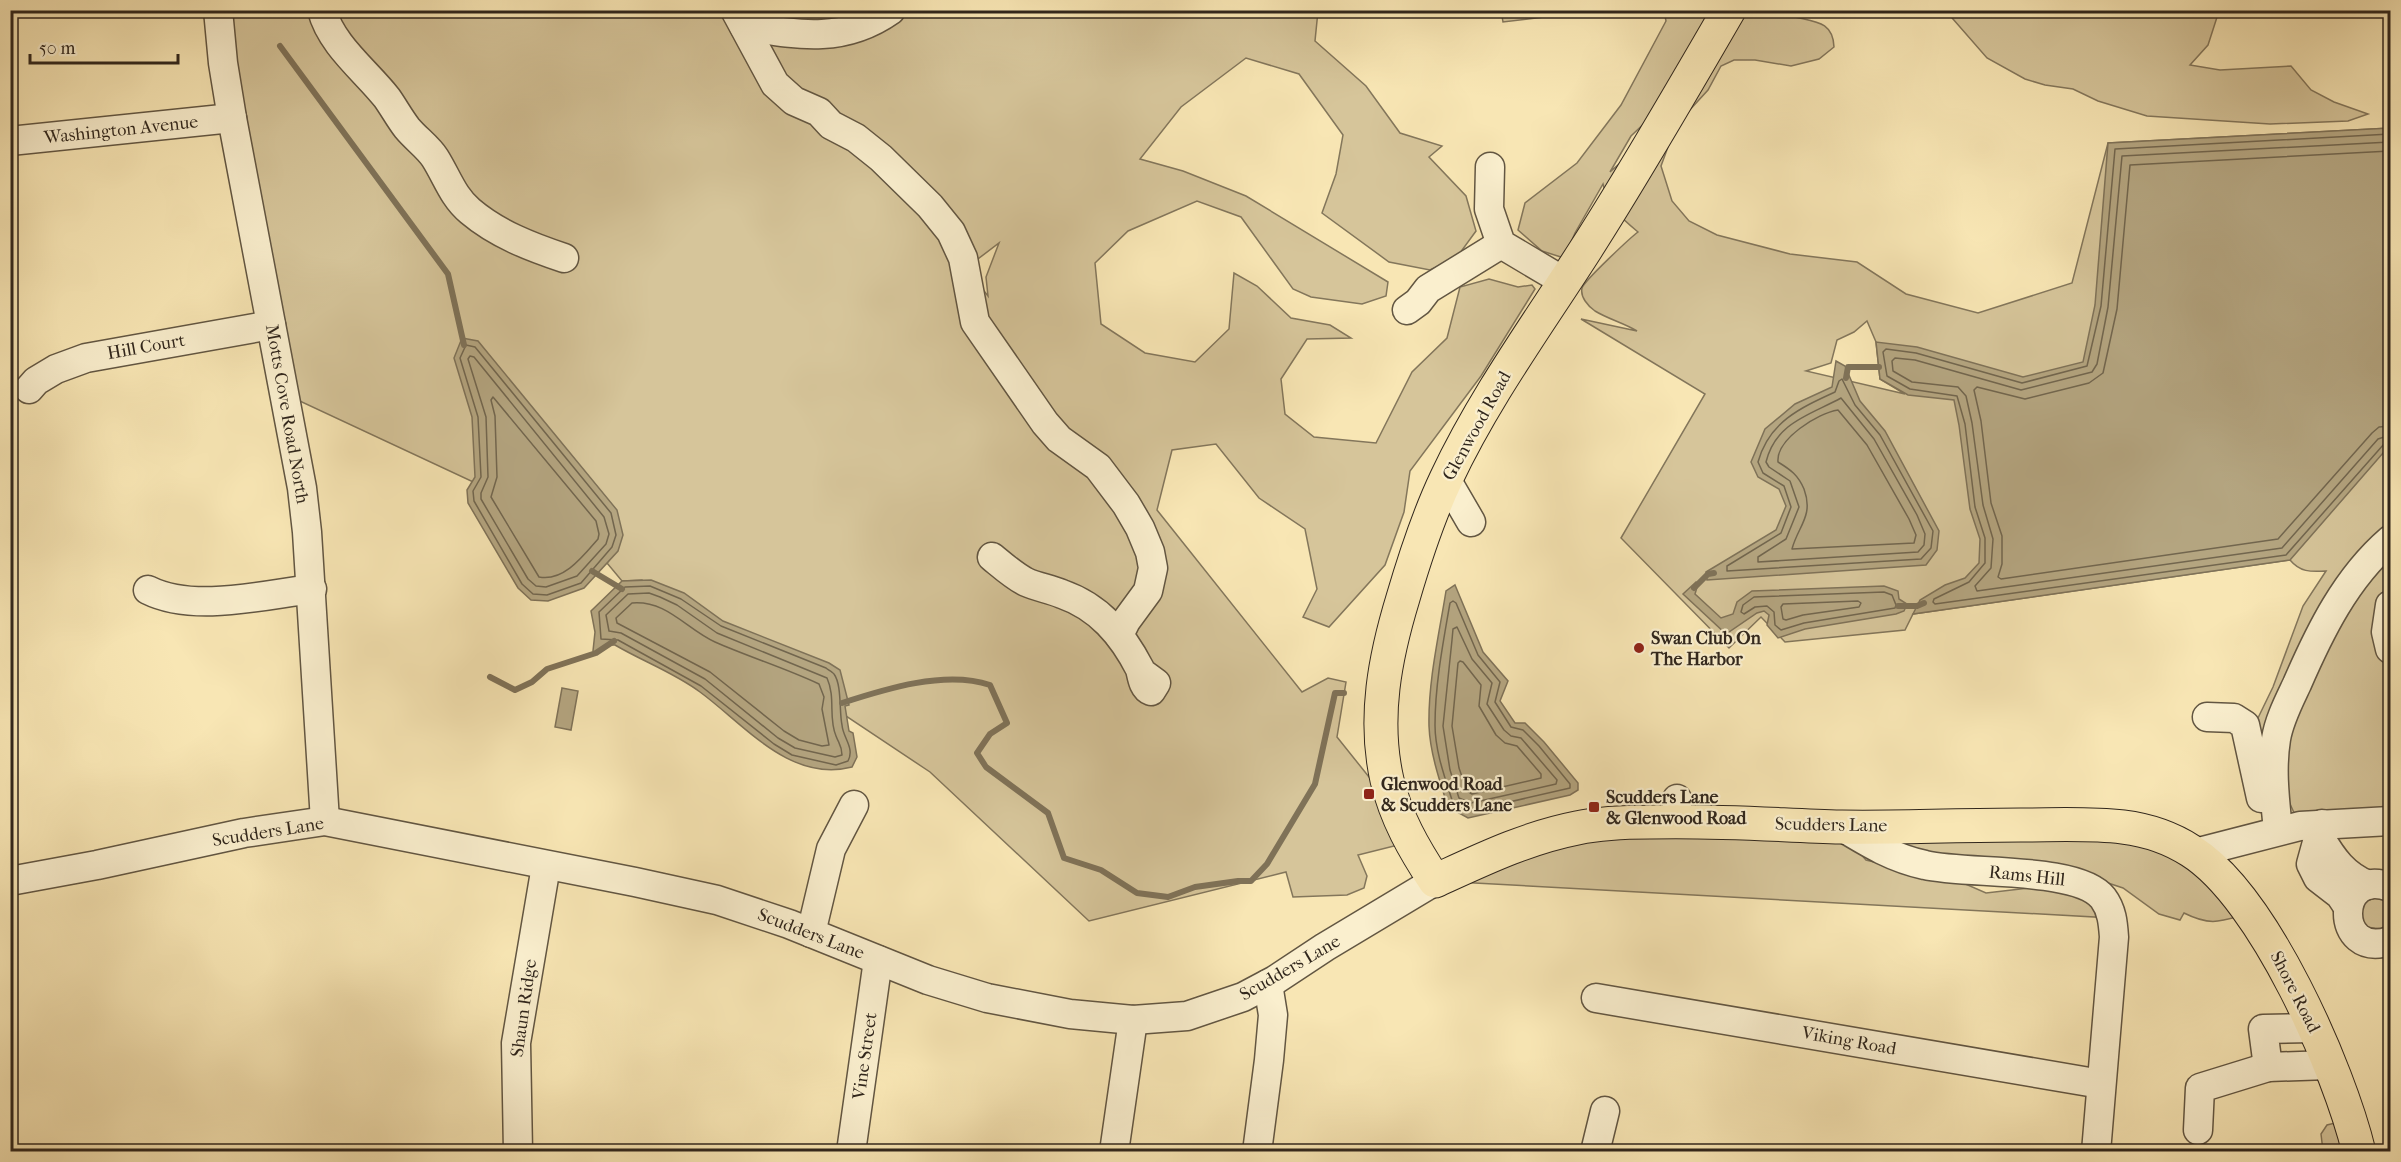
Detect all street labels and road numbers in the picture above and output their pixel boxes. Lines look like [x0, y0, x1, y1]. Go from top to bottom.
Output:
street label: Washington Avenue [42, 111, 199, 149]
street label: Motts Cove Road North [261, 323, 313, 505]
street label: Hill Court [105, 330, 187, 364]
street label: Glenwood Road [1438, 368, 1516, 484]
street label: Scudders Lane [211, 813, 325, 851]
street label: Scudders Lane [1775, 814, 1888, 836]
street label: Rams Hill [1988, 862, 2066, 890]
street label: Scudders Lane [755, 904, 867, 964]
street label: Scudders Lane [1236, 931, 1344, 1005]
street label: Shore Road [2266, 948, 2325, 1036]
street label: Shaun Ridge [507, 958, 541, 1058]
street label: Vine Street [848, 1011, 882, 1102]
street label: Viking Road [1799, 1022, 1898, 1060]

